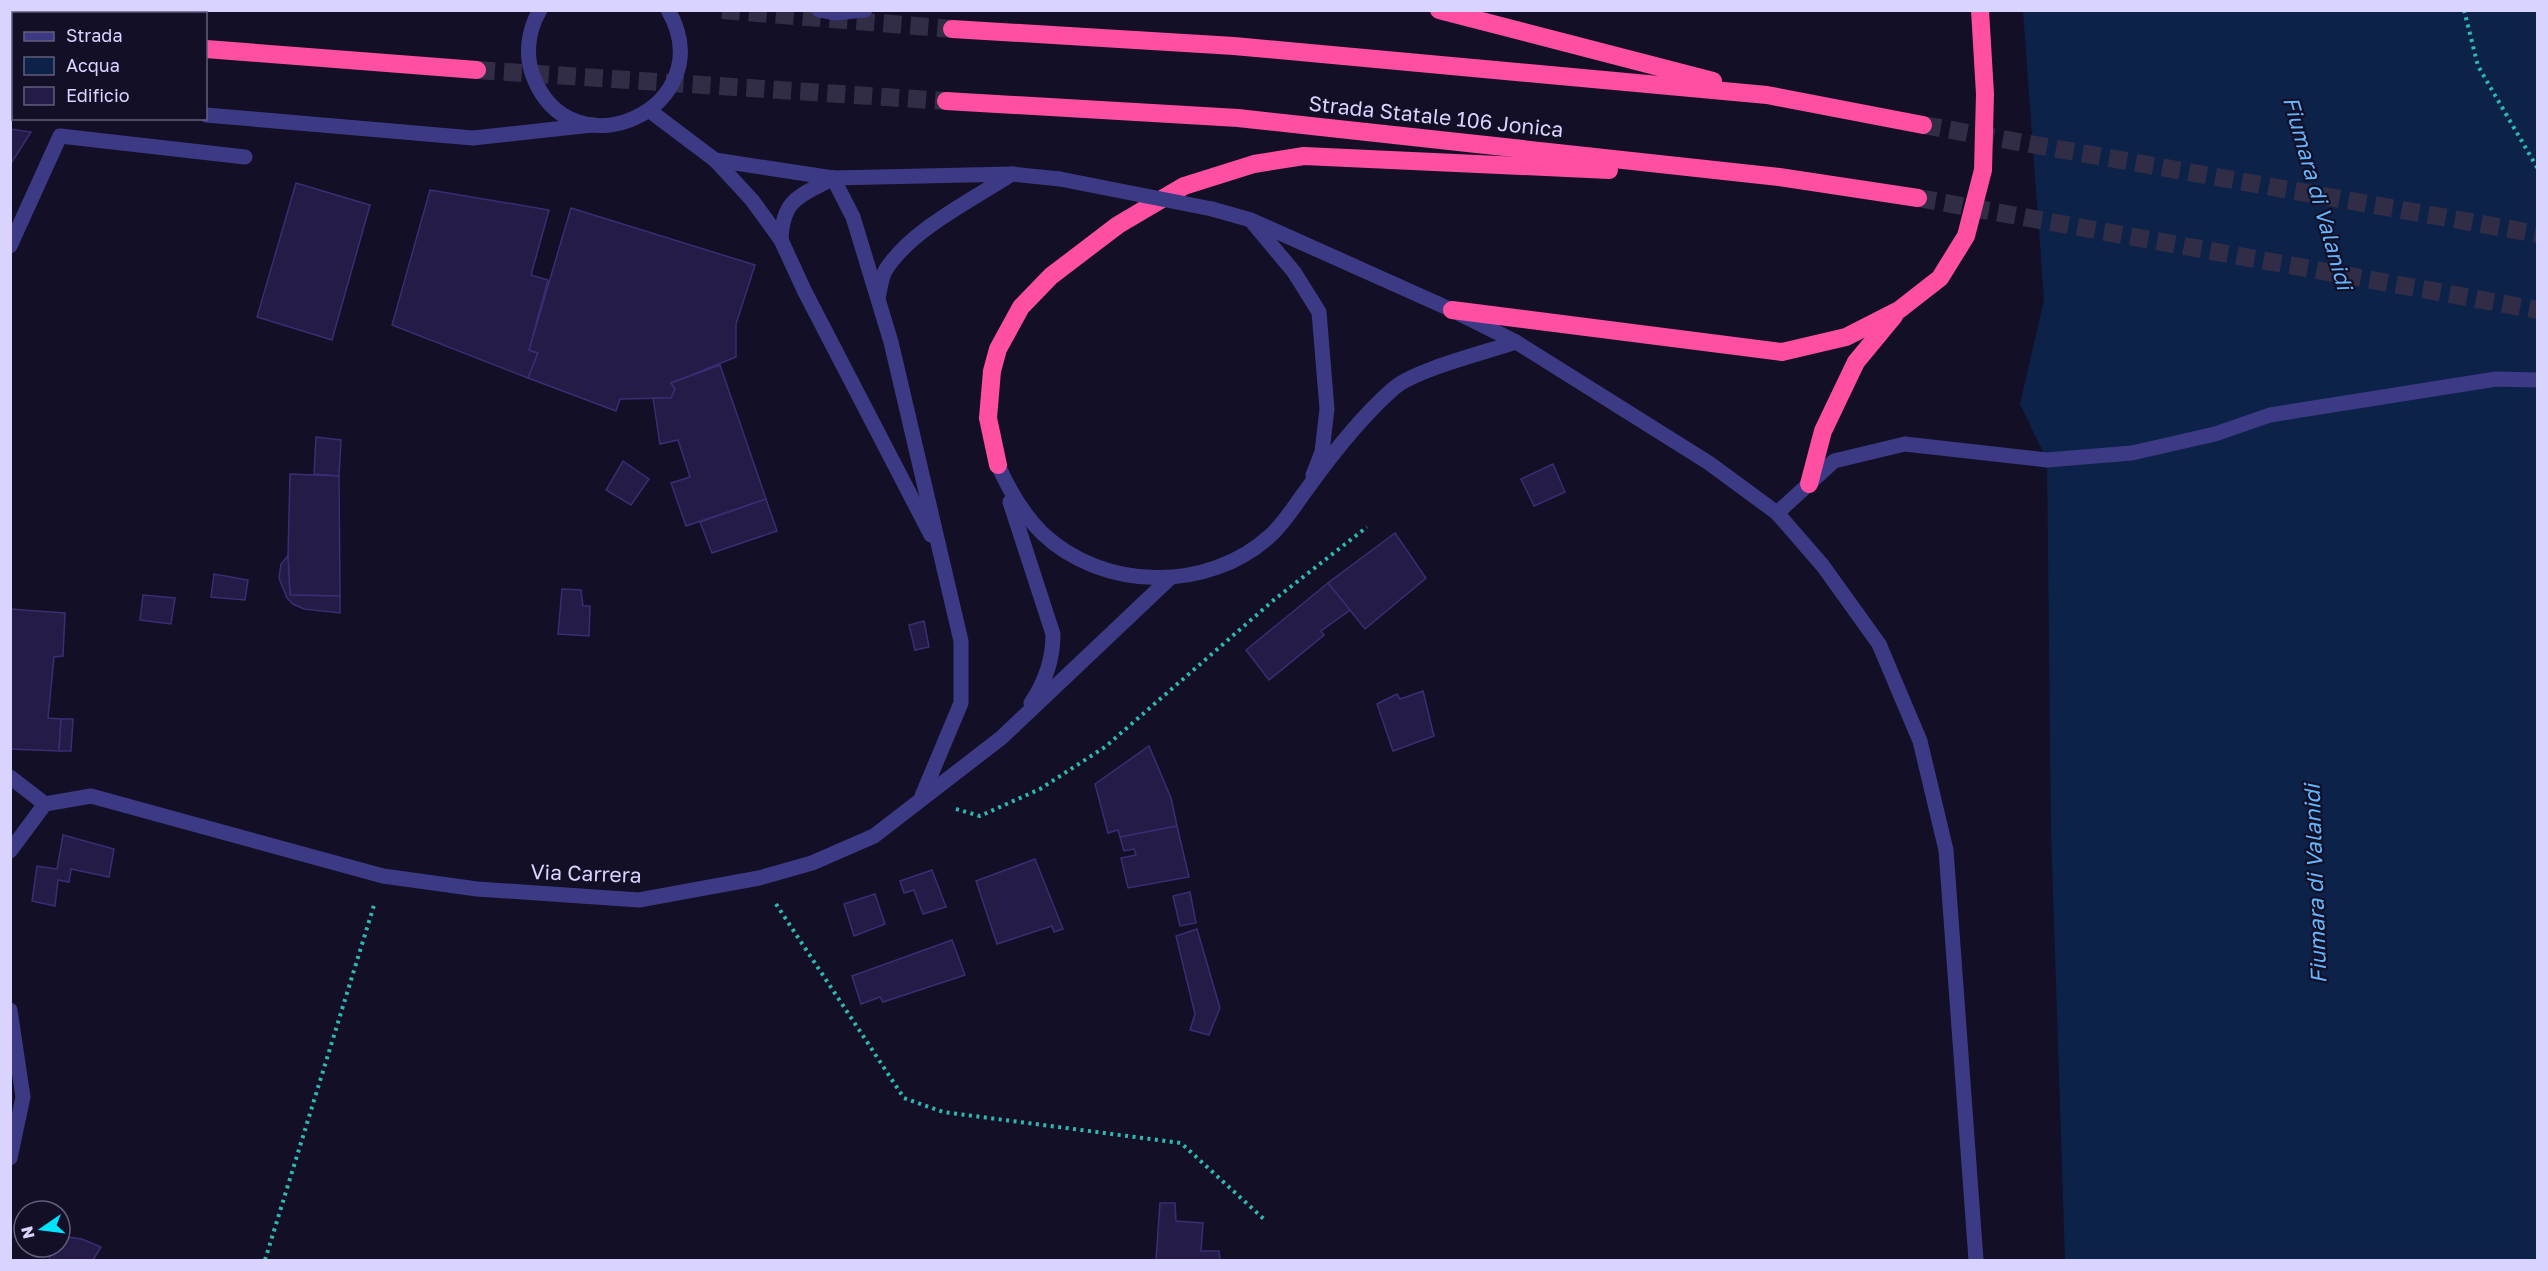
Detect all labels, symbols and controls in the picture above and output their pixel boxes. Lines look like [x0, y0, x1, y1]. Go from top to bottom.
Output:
legend [12, 12, 207, 120]
text: Strada [66, 24, 123, 46]
text: Acqua [66, 54, 120, 76]
text: Edificio [66, 84, 130, 106]
street label: Strada Statale 106 Jonica [1308, 90, 1565, 142]
water label: Fiumara di Valanidi [2278, 93, 2360, 295]
water label: Fiumara di Valanidi [2297, 781, 2331, 984]
street label: Via Carrera [530, 858, 642, 888]
north arrow [12, 1199, 72, 1259]
text: N [16, 1224, 39, 1241]

